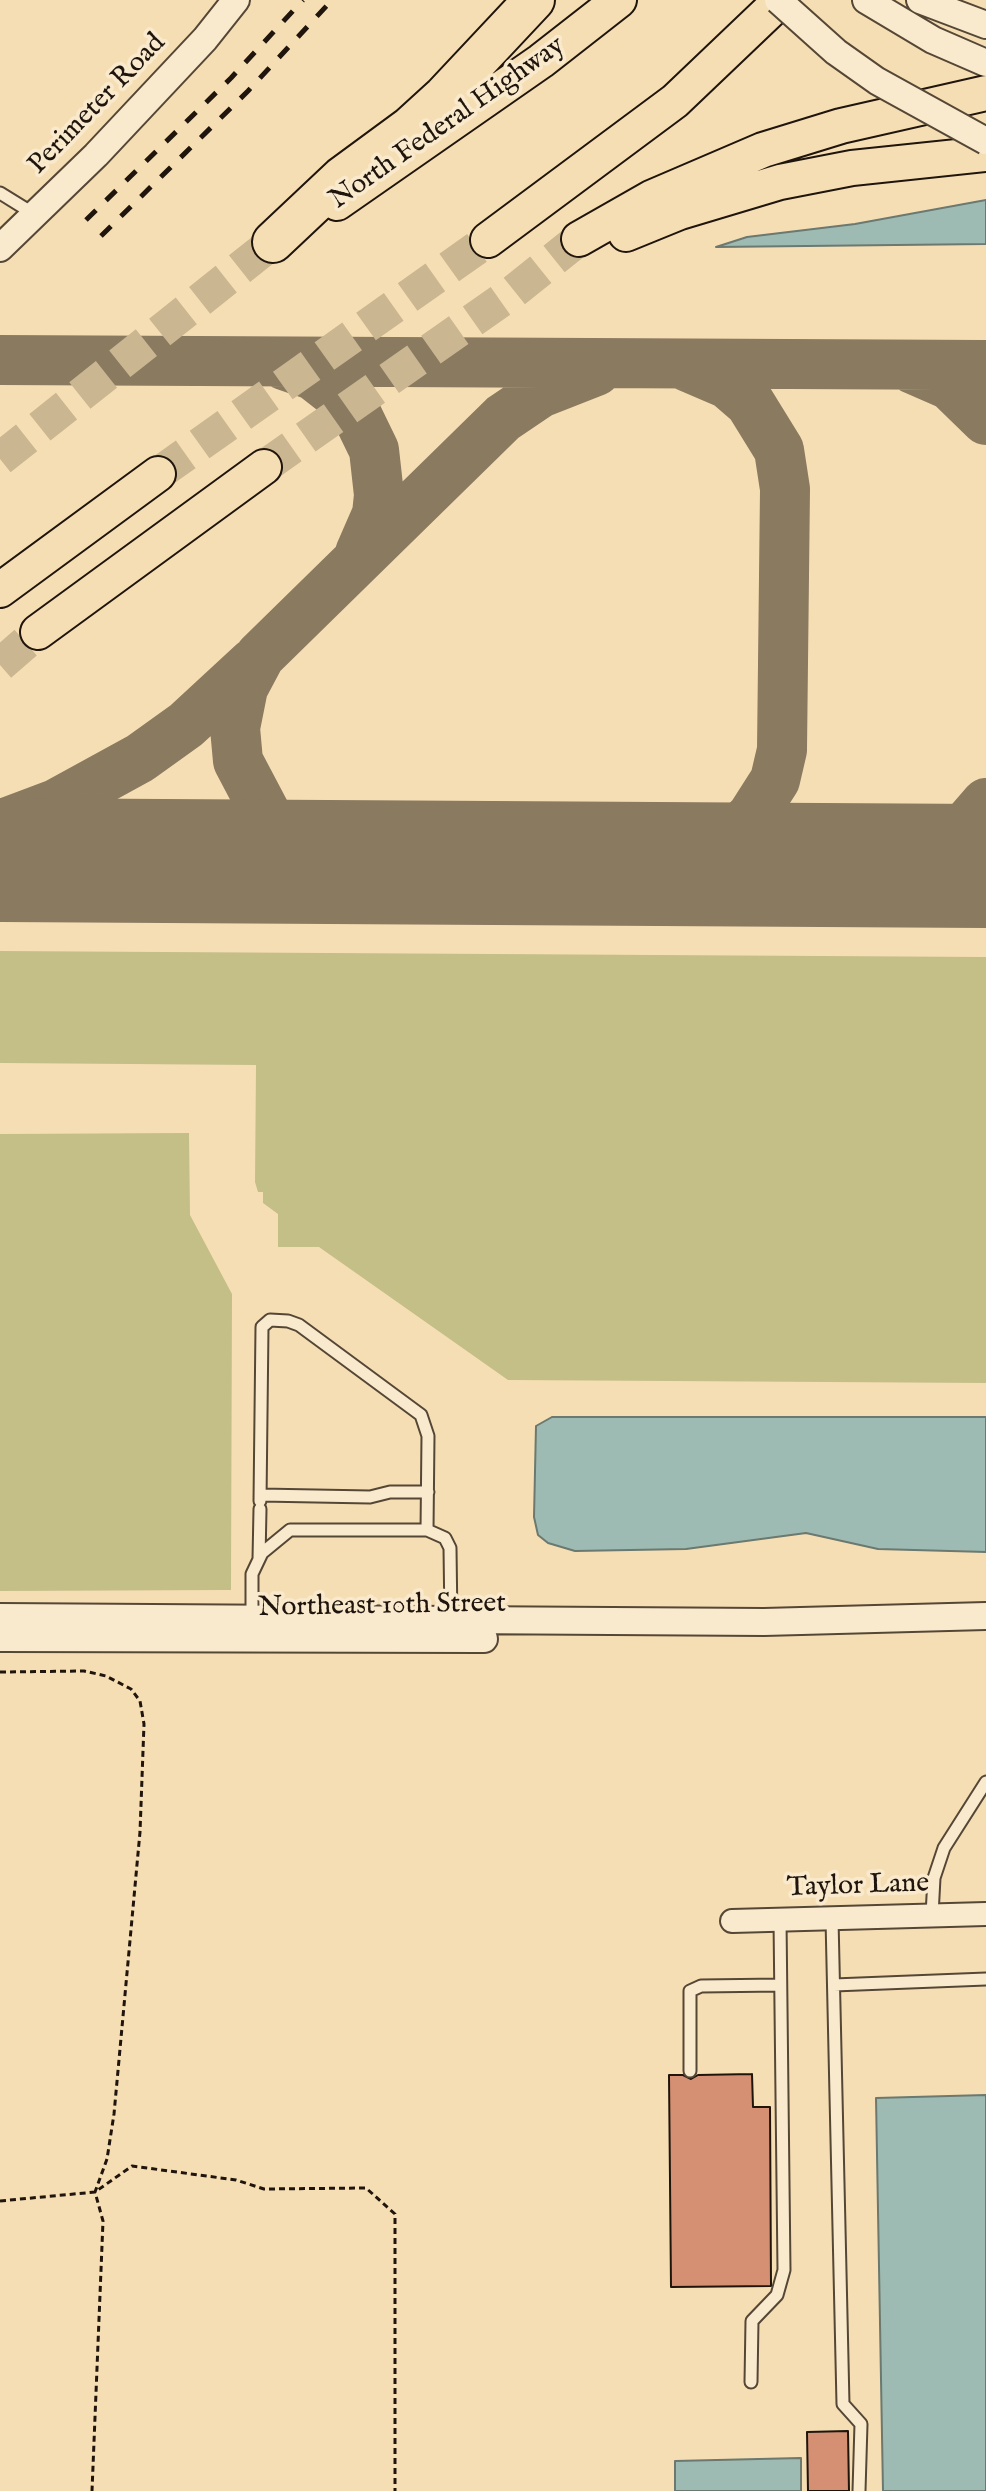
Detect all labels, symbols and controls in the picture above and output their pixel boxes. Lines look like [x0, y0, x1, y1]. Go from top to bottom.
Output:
street label: Perimeter Road [22, 28, 174, 182]
street label: North Federal Highway [324, 30, 572, 218]
street label: Northeast 10th Street [258, 1588, 506, 1626]
street label: Taylor Lane [786, 1868, 930, 1906]

